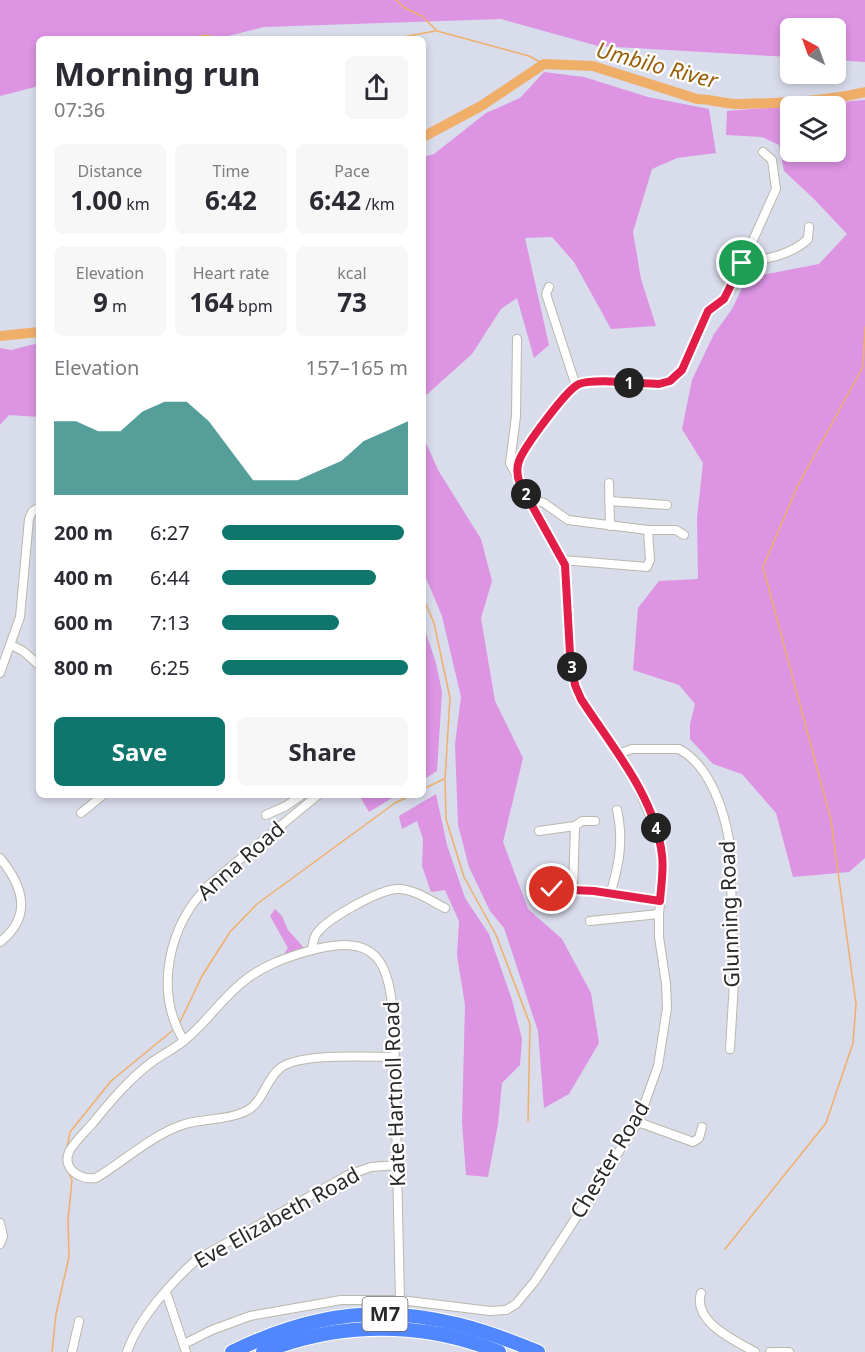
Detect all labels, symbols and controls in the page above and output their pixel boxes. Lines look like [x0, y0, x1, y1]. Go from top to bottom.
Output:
north arrow [780, 18, 846, 84]
map controls [780, 18, 846, 162]
water label: Umbilo River [593, 33, 723, 95]
text: Morning run [54, 51, 260, 96]
button: share [345, 56, 408, 119]
text: 07:36 [54, 96, 105, 123]
button: layers [780, 96, 846, 162]
text: Distance [78, 160, 142, 182]
text: Time [212, 160, 250, 182]
text: Pace [334, 160, 370, 182]
text: 1.00 [70, 182, 122, 218]
text: 6:42 [205, 182, 257, 218]
text: 6:42 [309, 182, 361, 218]
text: km [122, 193, 150, 215]
text: /km [361, 193, 395, 215]
pin [716, 237, 767, 288]
icon: arrive [725, 246, 758, 279]
text: Elevation [76, 262, 144, 284]
text: Heart rate [193, 262, 269, 284]
text: kcal [337, 262, 367, 284]
text: 9 [93, 284, 108, 320]
text: 164 [189, 284, 234, 320]
text: 73 [337, 284, 367, 320]
text: m [108, 295, 127, 317]
text: bpm [234, 295, 273, 317]
text: Elevation [54, 354, 139, 381]
text: 157–165 m [305, 354, 408, 381]
pin: 1 [614, 368, 644, 398]
text: 1 [624, 372, 634, 394]
pin: 2 [511, 479, 541, 509]
text: 2 [521, 483, 531, 505]
text: 200 m [54, 519, 113, 546]
text: 6:27 [150, 519, 190, 546]
text: 400 m [54, 564, 113, 591]
text: 6:44 [150, 564, 190, 591]
text: 600 m [54, 609, 113, 636]
text: 7:13 [150, 609, 190, 636]
pin: 3 [557, 652, 587, 682]
text: 800 m [54, 654, 113, 681]
text: 6:25 [150, 654, 190, 681]
text: 3 [567, 656, 577, 678]
button: Save [54, 717, 225, 786]
button: Share [237, 717, 408, 786]
pin: 4 [641, 813, 671, 843]
street label: Anna Road [191, 815, 290, 906]
text: 4 [651, 817, 661, 839]
street label: Glunning Road [712, 840, 746, 988]
pin [526, 863, 577, 914]
icon: check [535, 872, 568, 905]
street label: Kate Hartnoll Road [377, 1001, 411, 1187]
street label: Chester Road [563, 1096, 655, 1223]
street label: Eve Elizabeth Road [189, 1160, 364, 1274]
road number: M7 [362, 1297, 408, 1331]

